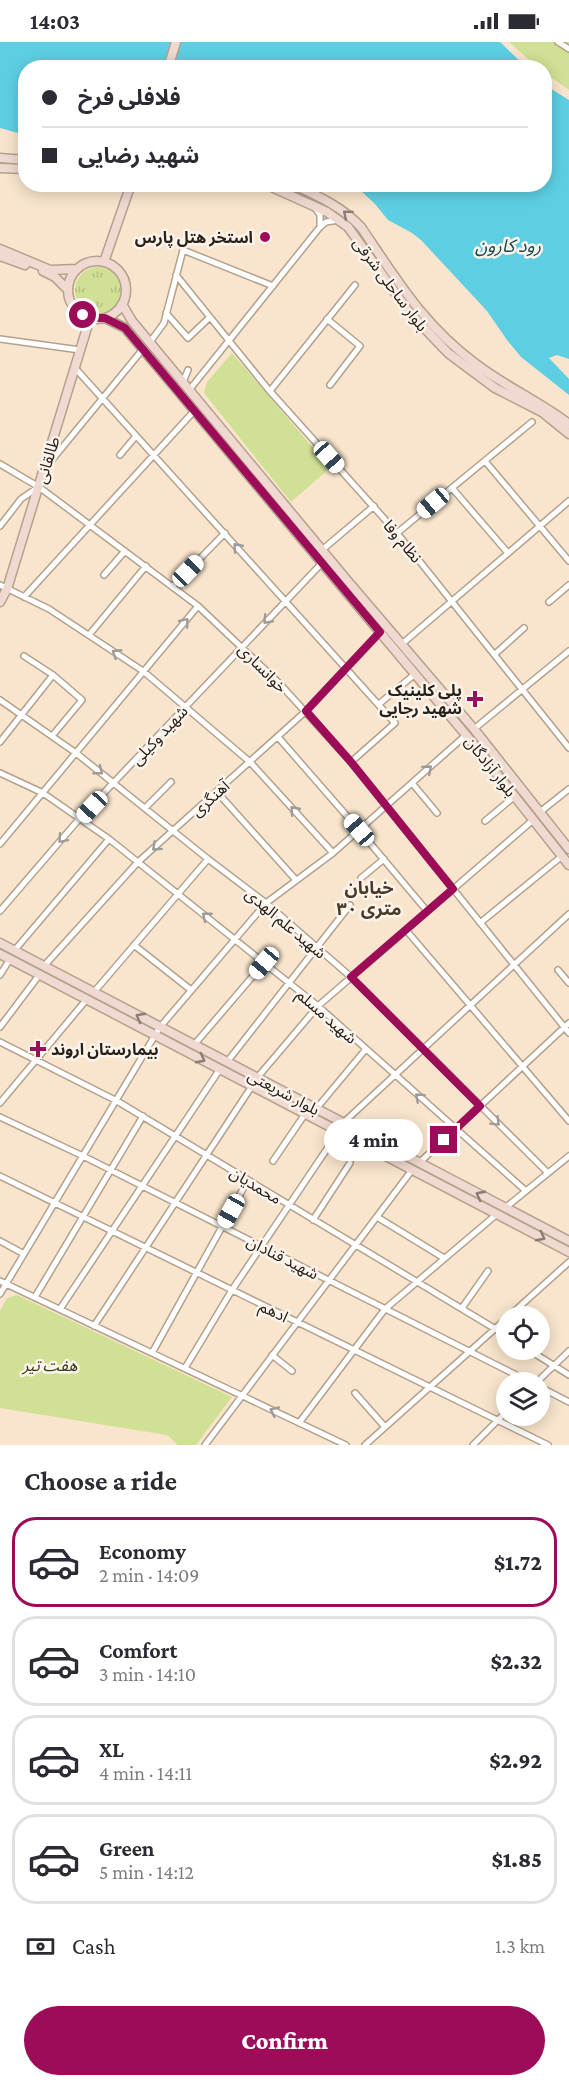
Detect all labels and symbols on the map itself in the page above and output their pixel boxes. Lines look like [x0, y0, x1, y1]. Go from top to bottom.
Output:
one-way arrow [343, 210, 354, 221]
place label: استخر هتل پارس [135, 229, 253, 248]
marker: استخر هتل پارس [258, 230, 272, 244]
street label: بلوار ساحلی شرقی [349, 234, 431, 335]
water label: رود کارون [475, 236, 542, 257]
route start [69, 301, 96, 328]
street label: طالقانی [32, 434, 64, 486]
car [310, 438, 348, 476]
car [413, 485, 453, 521]
street label: نظام وفا [377, 517, 425, 569]
one-way arrow [233, 543, 244, 553]
car [169, 552, 207, 590]
one-way arrow [264, 613, 275, 624]
one-way arrow [178, 618, 189, 629]
street label: خوانساری [234, 641, 290, 697]
one-way arrow [112, 649, 123, 660]
place label: پلی کلینیک شهید رجایی [379, 682, 462, 718]
marker: پلی کلینیک شهید رجایی [466, 690, 484, 708]
street label: شهید وکیلی [128, 702, 192, 769]
street label: بلوار آزادگان [461, 733, 520, 801]
one-way arrow [92, 764, 103, 775]
one-way arrow [421, 765, 432, 776]
street label: آهنگری [188, 776, 234, 821]
car [73, 788, 111, 826]
one-way arrow [290, 806, 301, 816]
car [340, 811, 378, 849]
one-way arrow [58, 832, 69, 843]
one-way arrow [152, 840, 163, 851]
district label: خیابان ۳۰ متری [337, 878, 401, 920]
street label: شهید علم الهدی [239, 885, 329, 965]
one-way arrow [202, 913, 213, 924]
car [246, 943, 282, 983]
street label: شهید مسلم [291, 986, 360, 1050]
one-way arrow [135, 1012, 146, 1024]
marker: بیمارستان اروند [29, 1040, 47, 1058]
place label: بیمارستان اروند [51, 1041, 159, 1059]
one-way arrow [194, 1052, 205, 1063]
street label: بلوار شریعتی [245, 1066, 322, 1119]
one-way arrow [415, 1093, 426, 1104]
one-way arrow [490, 1115, 500, 1126]
callout: 4 min [324, 1119, 423, 1161]
route end [430, 1126, 457, 1153]
street label: محمدیان [227, 1164, 284, 1208]
car [214, 1191, 248, 1231]
one-way arrow [476, 1191, 486, 1202]
one-way arrow [535, 1230, 545, 1241]
street label: شهید قنادان [244, 1232, 321, 1284]
street label: ادهم [255, 1297, 291, 1329]
park label: هفت تیر [21, 1357, 78, 1375]
one-way arrow [269, 1406, 280, 1418]

